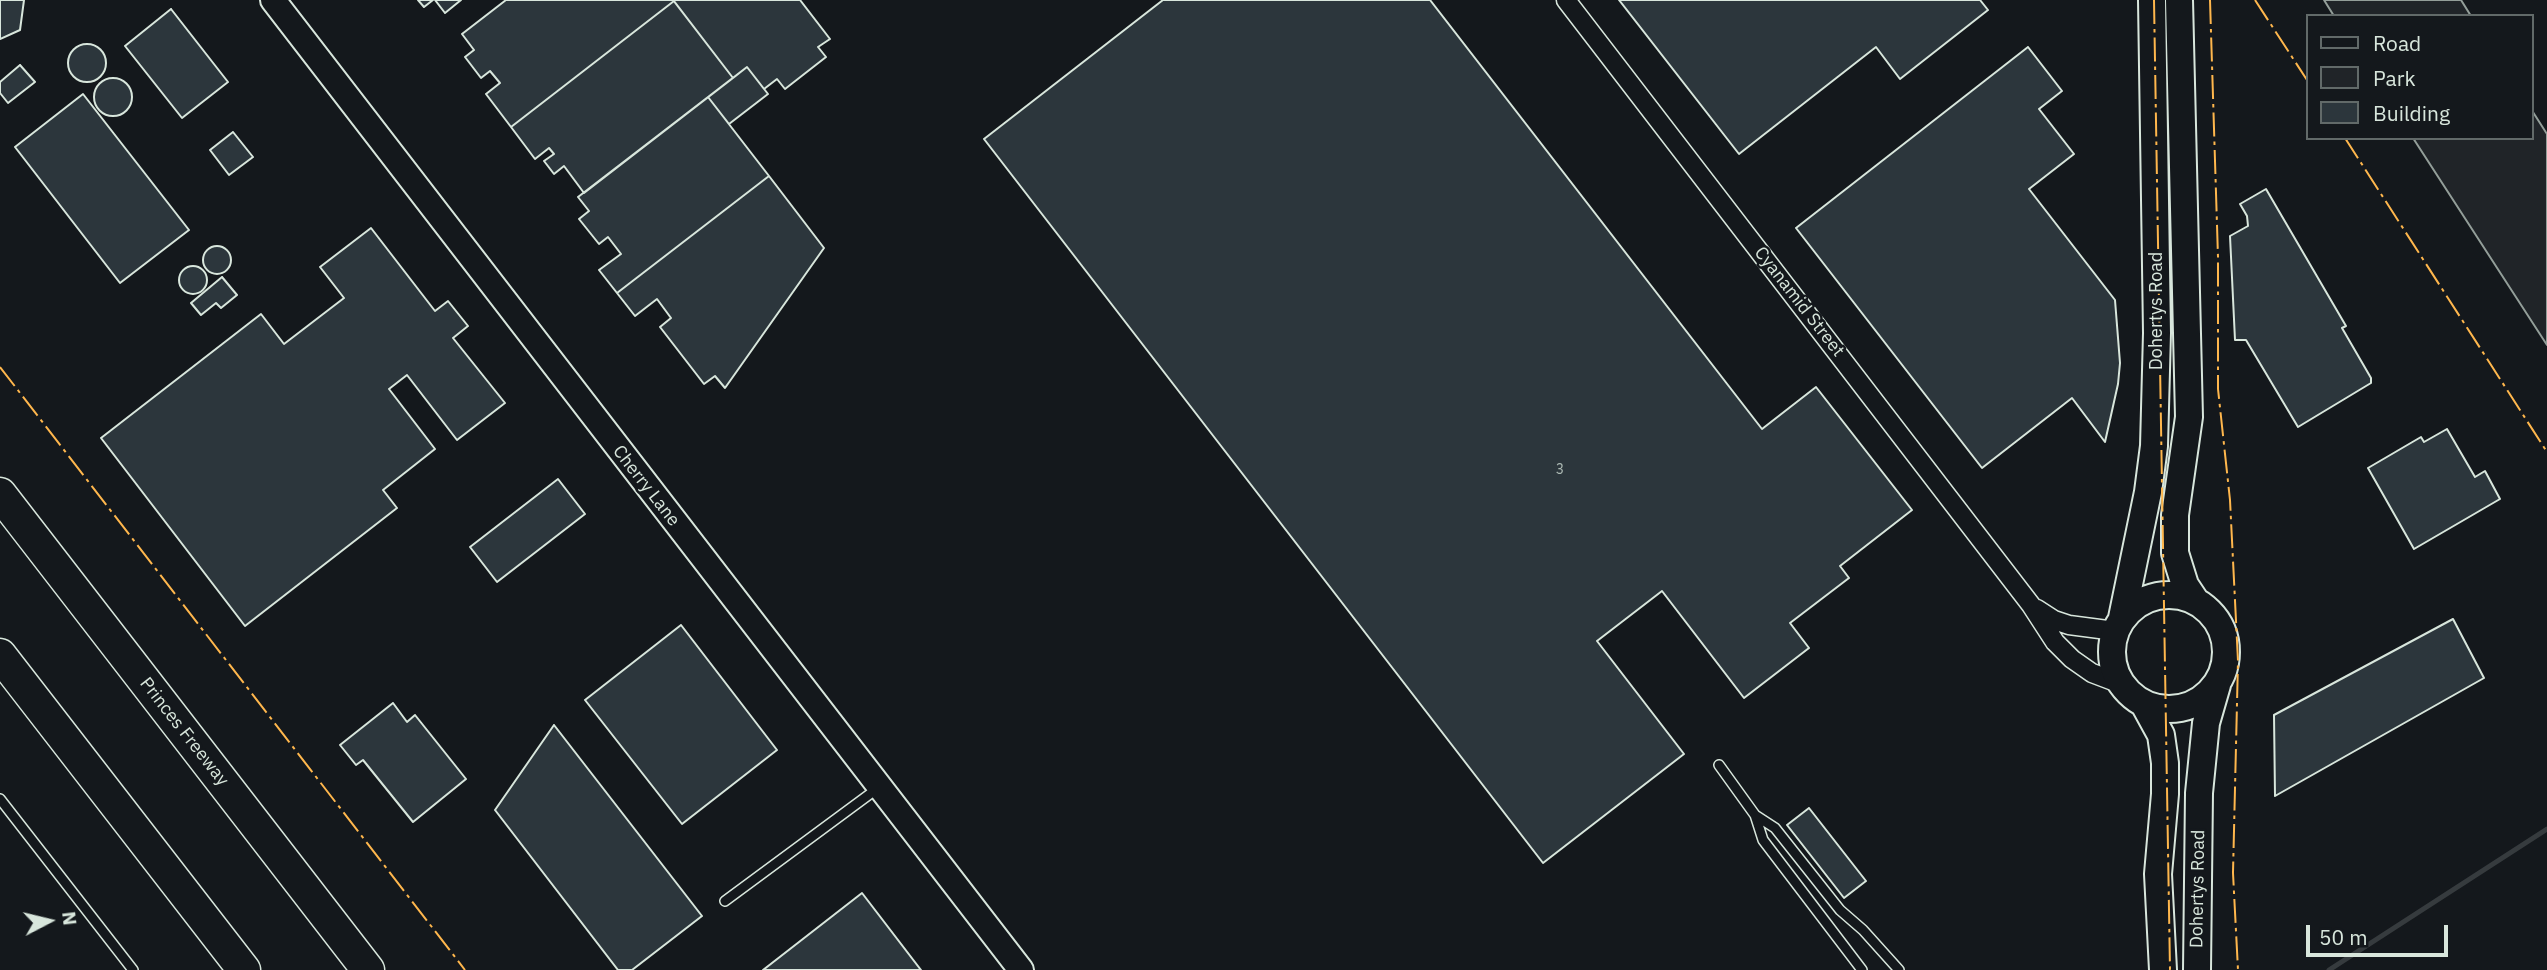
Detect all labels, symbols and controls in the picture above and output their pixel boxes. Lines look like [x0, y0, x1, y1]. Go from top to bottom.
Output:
legend [2306, 14, 2533, 140]
text: Road [2373, 29, 2421, 57]
text: Park [2373, 64, 2416, 92]
text: Building [2373, 99, 2450, 127]
street label: Cyanamid Street [1749, 243, 1849, 361]
street label: Dohertys Road [2146, 252, 2168, 370]
street label: Cherry Lane [608, 441, 684, 531]
house number: 3 [1556, 462, 1564, 478]
street label: Princes Freeway [135, 673, 233, 791]
street label: Dohertys Road [2186, 830, 2210, 948]
north arrow [14, 886, 84, 956]
text: N [57, 910, 83, 927]
scale bar [2309, 911, 2451, 955]
text: 50 m [2319, 923, 2368, 951]

